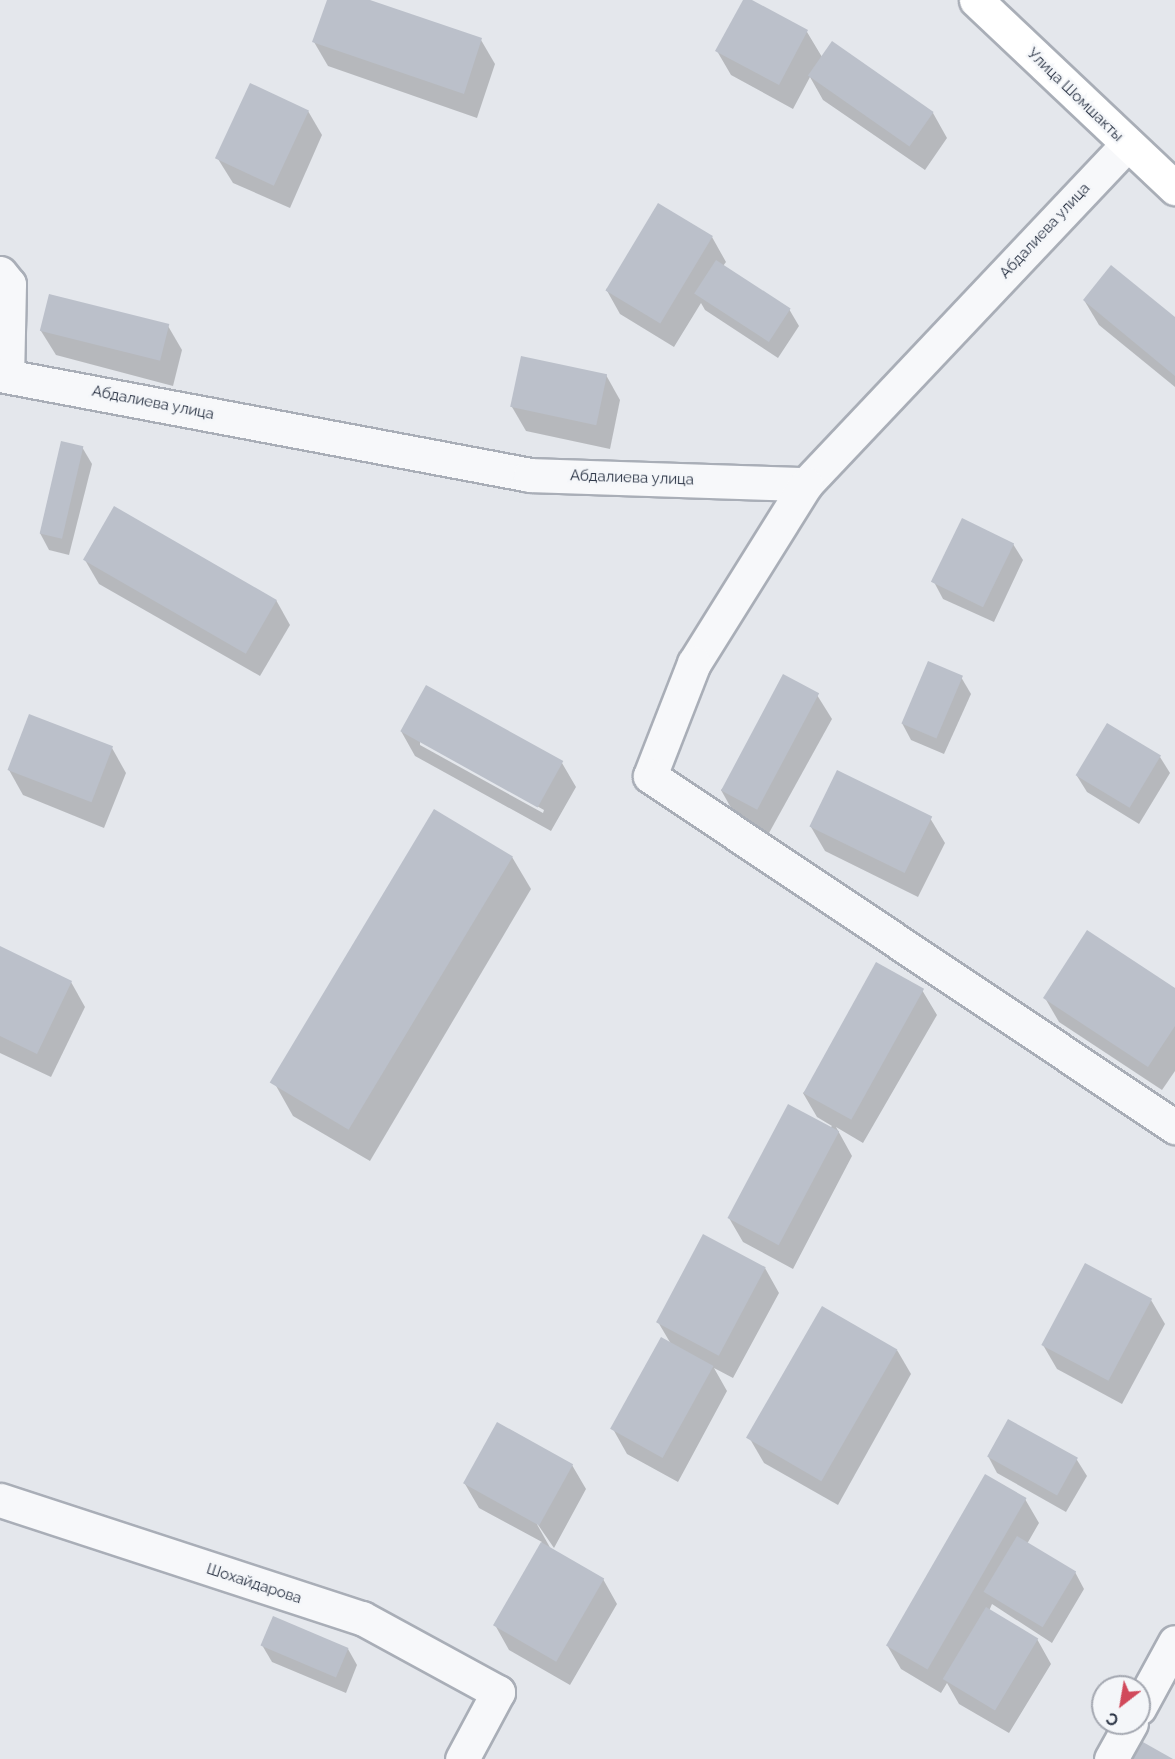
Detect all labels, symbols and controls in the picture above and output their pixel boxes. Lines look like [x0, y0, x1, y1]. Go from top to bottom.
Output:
street label: Улица Шомшакты [1023, 45, 1127, 145]
street label: Абдалиева улица [996, 179, 1094, 283]
street label: Абдалиева улица [90, 382, 216, 424]
street label: Абдалиева улица [570, 467, 694, 489]
street label: Шохайдарова [204, 1560, 304, 1608]
north arrow [1091, 1675, 1151, 1735]
text: С [1103, 1708, 1122, 1730]

